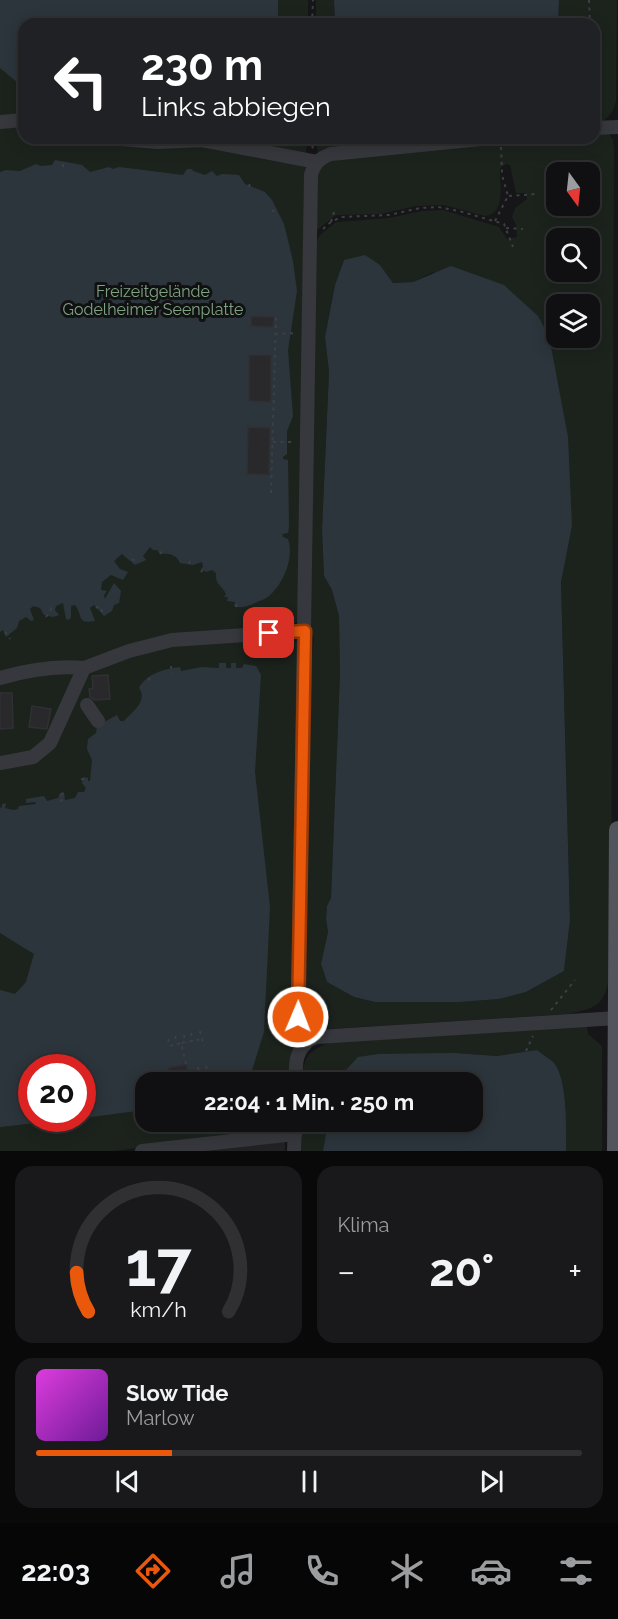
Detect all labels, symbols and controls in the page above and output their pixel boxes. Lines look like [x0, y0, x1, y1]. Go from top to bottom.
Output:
text: 230 m [141, 41, 263, 90]
icon: left [42, 42, 120, 120]
text: Links abbiegen [141, 91, 331, 122]
north arrow [546, 162, 600, 216]
map controls [546, 162, 600, 348]
button: search [546, 228, 600, 282]
park label: Freizeitgelände Godelheimer Seenplatte [63, 282, 243, 319]
button: layers [546, 294, 600, 348]
pin [243, 607, 294, 658]
icon: arrive [252, 616, 285, 649]
position arrow [266, 985, 330, 1049]
speed limit sign: 20 [18, 1054, 96, 1132]
text: 22:04 · 1 Min. · 250 m [204, 1089, 414, 1115]
text: Klima [338, 1213, 389, 1237]
text: 17 [125, 1227, 192, 1301]
text: 20° [429, 1244, 494, 1297]
text: − [338, 1252, 355, 1291]
text: + [568, 1252, 582, 1291]
text: km/h [130, 1297, 187, 1322]
text: Slow Tide [126, 1380, 228, 1406]
text: Marlow [126, 1406, 195, 1430]
icon: previous [111, 1465, 144, 1498]
icon: pause [293, 1465, 326, 1498]
icon: next [475, 1465, 508, 1498]
icon: directions [132, 1550, 174, 1592]
icon: music [217, 1550, 259, 1592]
icon: phone [301, 1550, 343, 1592]
icon: climate [386, 1550, 428, 1592]
icon: car [470, 1550, 512, 1592]
icon: filters [555, 1550, 597, 1592]
text: 22:03 [21, 1556, 90, 1587]

